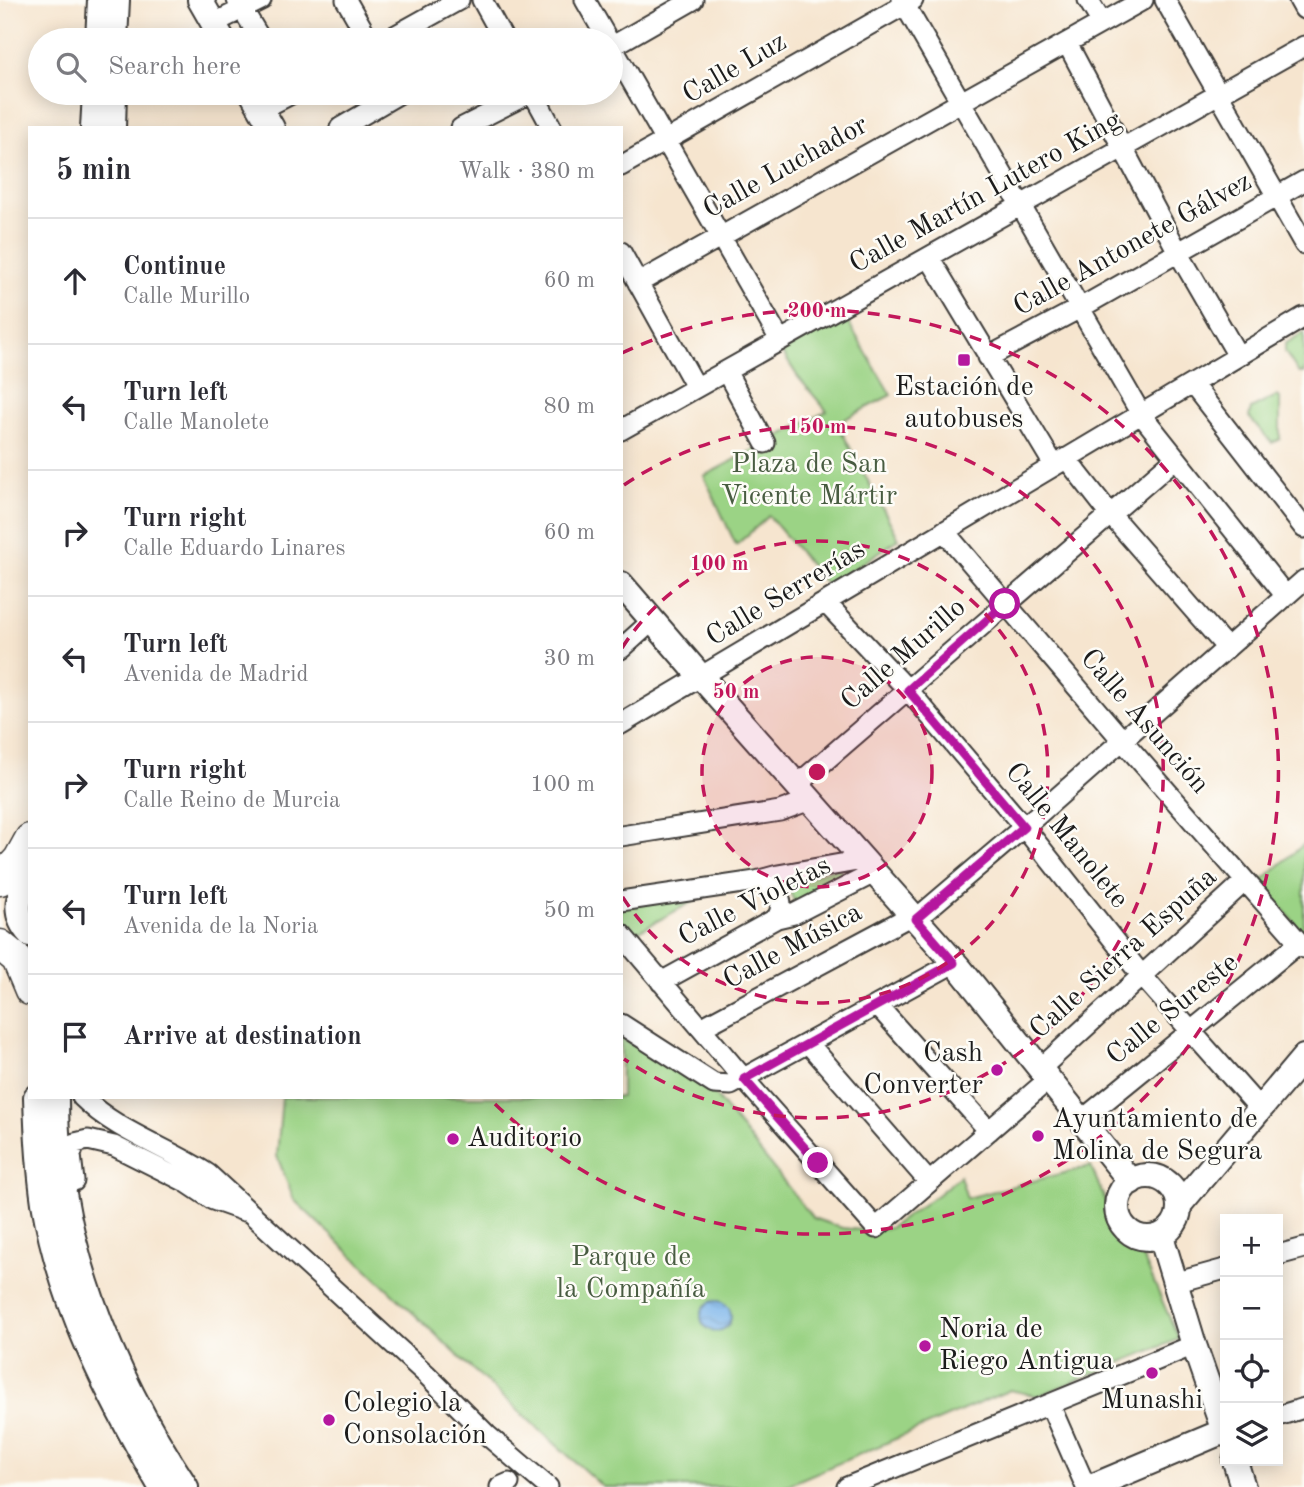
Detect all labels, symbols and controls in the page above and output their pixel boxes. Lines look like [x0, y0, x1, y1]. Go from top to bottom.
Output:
search box [28, 28, 623, 105]
street label: Calle Luz [678, 28, 792, 110]
icon: search [52, 48, 90, 86]
text: Search here [108, 54, 241, 80]
street label: Calle Martín Lutero King [845, 107, 1127, 279]
street label: Calle Luchador [699, 111, 873, 225]
text: 5 min [56, 156, 131, 186]
text: Walk · 380 m [459, 160, 595, 183]
street label: Calle Antonete Gálvez [1009, 168, 1257, 322]
text: Continue [123, 254, 226, 280]
icon: ahead [56, 262, 94, 300]
text: 60 m [544, 269, 595, 292]
text: Calle Murillo [123, 285, 250, 308]
text: 200 m [787, 301, 847, 322]
marker: Estación de autobuses [956, 352, 972, 368]
place label: Estación de autobuses [894, 374, 1034, 434]
text: Turn left [123, 380, 228, 406]
icon: left [56, 388, 94, 426]
text: 80 m [544, 395, 595, 418]
text: Calle Manolete [123, 411, 269, 434]
text: 150 m [787, 417, 847, 438]
park label: Plaza de San Vicente Mártir [721, 451, 897, 511]
text: Turn right [123, 506, 246, 532]
icon: right [56, 514, 94, 552]
text: 60 m [544, 521, 595, 544]
street label: Calle Serrerías [702, 536, 870, 652]
text: Calle Eduardo Linares [123, 537, 345, 560]
text: 100 m [689, 554, 749, 575]
route start [989, 588, 1020, 619]
street label: Calle Murillo [836, 594, 972, 716]
text: Turn left [123, 632, 228, 658]
icon: left [56, 640, 94, 678]
street label: Calle Asunción [1074, 645, 1214, 799]
text: 30 m [544, 647, 595, 670]
text: Avenida de Madrid [123, 663, 309, 686]
text: 50 m [712, 682, 760, 703]
text: Turn right [123, 758, 246, 784]
street label: Calle Manolete [999, 758, 1133, 914]
centre of rings [805, 760, 829, 784]
icon: right [56, 766, 94, 804]
text: 100 m [530, 773, 595, 796]
text: Calle Reino de Murcia [123, 789, 340, 812]
street label: Calle Violetas [674, 852, 836, 952]
street label: Calle Sierra Espuña [1025, 863, 1223, 1045]
text: Turn left [123, 884, 228, 910]
icon: left [56, 892, 94, 930]
text: 50 m [544, 899, 595, 922]
street label: Calle Música [719, 899, 867, 995]
text: Avenida de la Noria [123, 915, 318, 938]
street label: Calle Sureste [1102, 949, 1244, 1071]
icon: arrive [56, 1018, 94, 1056]
text: Arrive at destination [123, 1024, 362, 1050]
place label: Cash Converter [863, 1040, 983, 1100]
marker: Cash Converter [989, 1062, 1005, 1078]
place label: Ayuntamiento de Molina de Segura [1052, 1106, 1262, 1166]
place label: Auditorio [467, 1125, 582, 1153]
marker: Ayuntamiento de Molina de Segura [1030, 1128, 1046, 1144]
marker: Auditorio [445, 1131, 461, 1147]
route end [802, 1147, 833, 1178]
map controls [1220, 1214, 1283, 1466]
button: + [1220, 1214, 1283, 1277]
park label: Parque de la Compañía [557, 1244, 706, 1304]
button: − [1220, 1277, 1283, 1340]
place label: Noria de Riego Antigua [939, 1316, 1114, 1376]
marker: Noria de Riego Antigua [917, 1338, 933, 1354]
button: locate [1220, 1340, 1283, 1403]
marker: Munashi [1144, 1365, 1160, 1381]
place label: Munashi [1101, 1387, 1203, 1415]
place label: Colegio la Consolación [343, 1390, 487, 1450]
button: layers [1220, 1403, 1283, 1466]
marker: Colegio la Consolación [321, 1412, 337, 1428]

